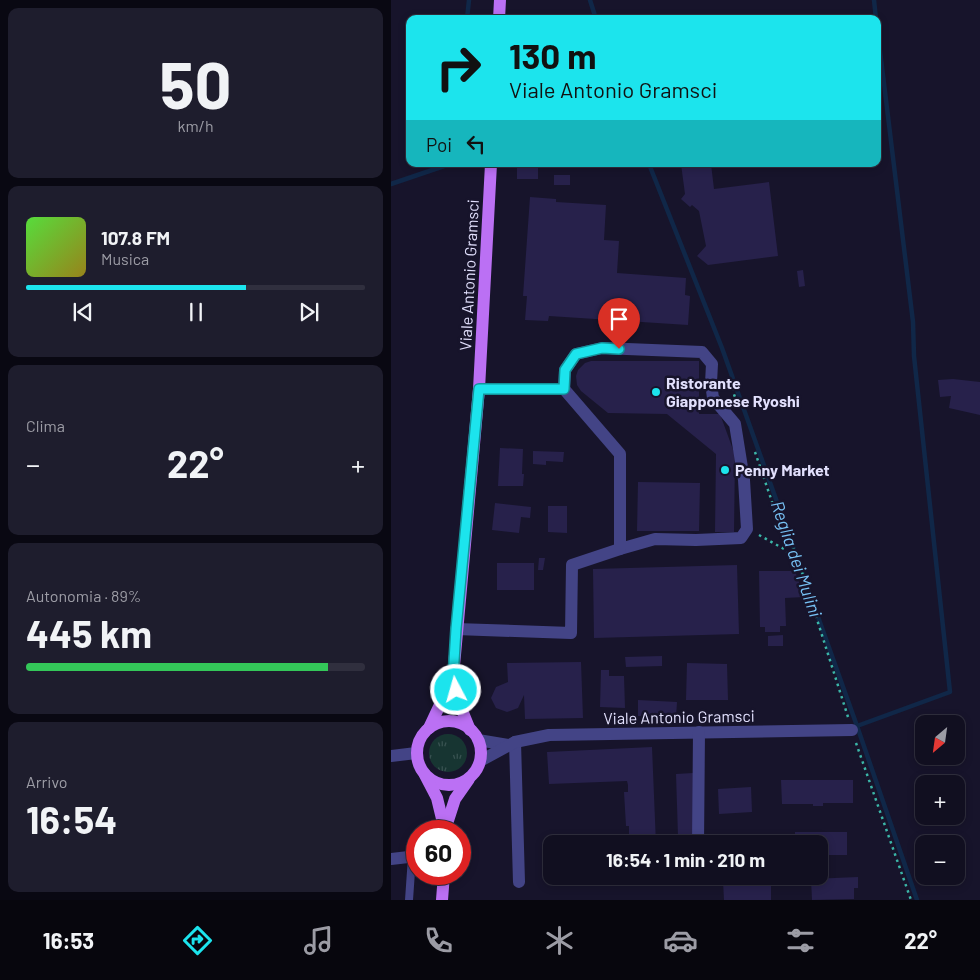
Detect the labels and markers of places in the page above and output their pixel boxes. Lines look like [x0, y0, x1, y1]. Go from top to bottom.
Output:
pin [598, 298, 640, 349]
place label: Ristorante Giapponese Ryoshi [666, 373, 800, 410]
marker: Ristorante Giapponese Ryoshi [650, 386, 662, 398]
place label: Penny Market [735, 460, 830, 479]
marker: Penny Market [719, 464, 731, 476]

